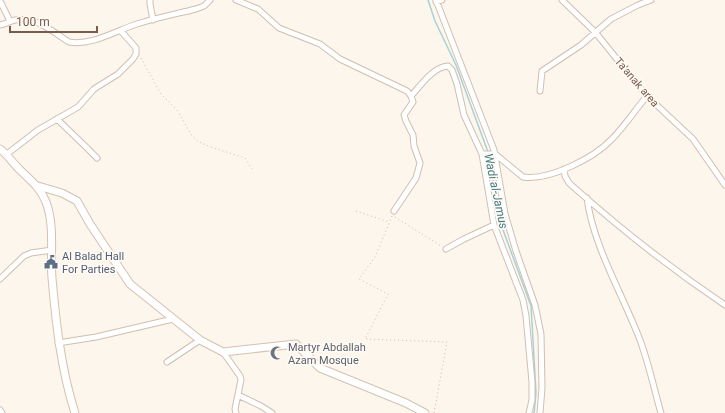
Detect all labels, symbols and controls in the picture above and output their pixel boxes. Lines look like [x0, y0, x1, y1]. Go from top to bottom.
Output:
scale bar [10, 8, 97, 34]
text: 100 m [16, 15, 50, 29]
street label: Ta'anak area [612, 55, 662, 110]
water label: Wadi al-Jamus [481, 152, 511, 230]
place label: Al Balad Hall For Parties [62, 250, 124, 276]
public building icon: Al Balad Hall For Parties [43, 254, 59, 270]
place label: Martyr Abdallah Azam Mosque [288, 341, 366, 367]
mosque icon: Martyr Abdallah Azam Mosque [269, 345, 285, 361]

